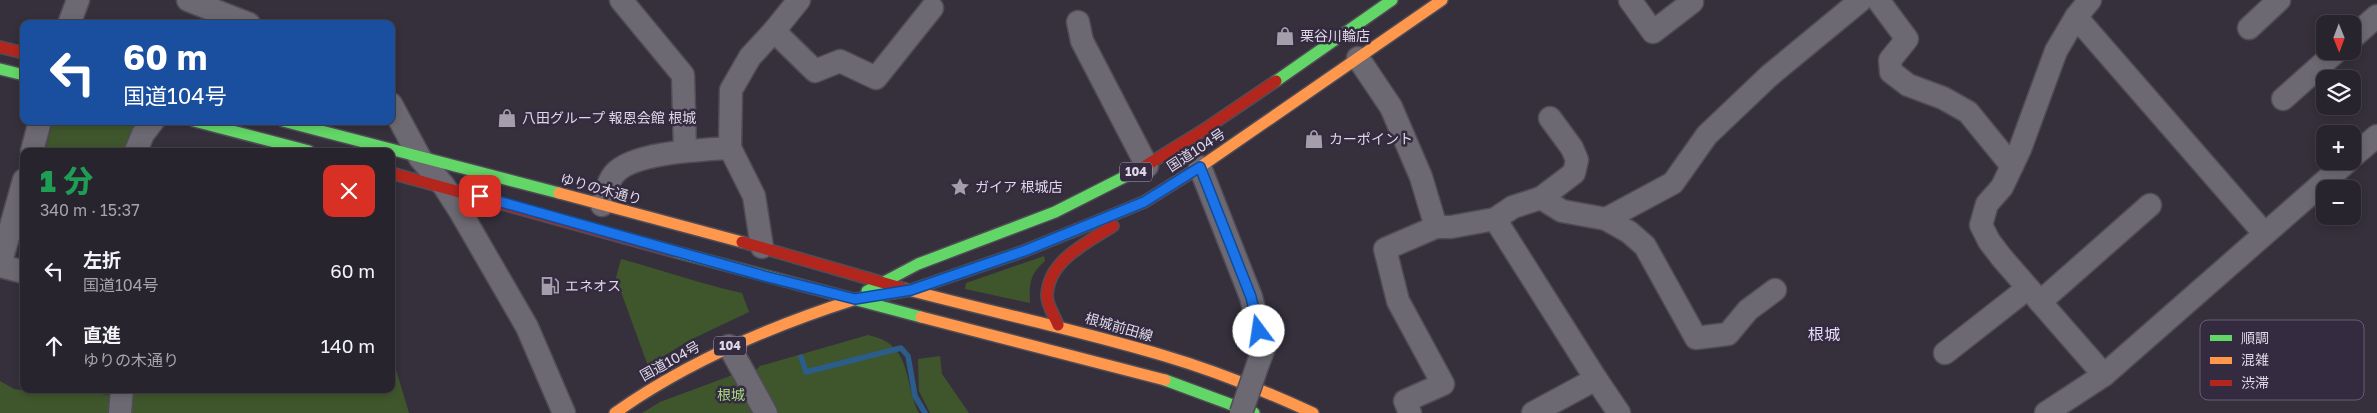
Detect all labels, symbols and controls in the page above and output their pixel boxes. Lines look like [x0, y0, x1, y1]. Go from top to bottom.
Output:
north arrow [2316, 15, 2361, 60]
map controls [2316, 15, 2361, 225]
shop icon: 栗谷川輪店 [1274, 25, 1296, 47]
place label: 栗谷川輪店 [1300, 27, 1370, 44]
text: 60 m [123, 36, 207, 78]
icon: left [40, 40, 105, 105]
button: layers [2316, 70, 2361, 115]
text: 国道104号 [123, 82, 227, 109]
shop icon: 八田グループ 報恩会館 根城 [496, 107, 518, 129]
place label: 八田グループ 報恩会館 根城 [522, 109, 696, 126]
street label: 国道104号 [1163, 124, 1228, 175]
button: + [2316, 125, 2361, 170]
shop icon: カーポイント [1303, 128, 1325, 150]
place label: カーポイント [1329, 130, 1413, 147]
road number: 104 [1120, 162, 1152, 182]
text: 1 分 [40, 163, 93, 199]
button: close [323, 165, 375, 217]
street label: ゆりの木通り [558, 169, 644, 208]
pin [459, 175, 501, 217]
place icon: ガイア 根城店 [949, 176, 971, 198]
place label: ガイア 根城店 [975, 178, 1063, 195]
button: − [2316, 180, 2361, 225]
icon: arrive [466, 182, 494, 210]
text: 340 m · 15:37 [40, 200, 140, 220]
text: 左折 [83, 248, 121, 271]
icon: left [40, 257, 68, 285]
text: 60 m [330, 259, 375, 282]
text: 国道104号 [83, 275, 158, 295]
fuel station icon: エネオス [539, 275, 561, 297]
place label: エネオス [565, 277, 621, 294]
position arrow [1232, 304, 1284, 356]
street label: 根城前田線 [1083, 309, 1155, 344]
legend [2200, 320, 2364, 400]
text: 直進 [83, 323, 121, 346]
district label: 根城 [1808, 324, 1840, 344]
text: 順調 [2241, 329, 2269, 346]
icon: ahead [40, 332, 68, 360]
text: 140 m [321, 334, 375, 357]
road number: 104 [714, 336, 746, 356]
street label: 国道104号 [637, 337, 703, 384]
text: ゆりの木通り [83, 350, 179, 370]
text: 混雑 [2241, 351, 2269, 368]
text: 渋滞 [2241, 374, 2269, 391]
park label: 根城 [717, 386, 745, 403]

